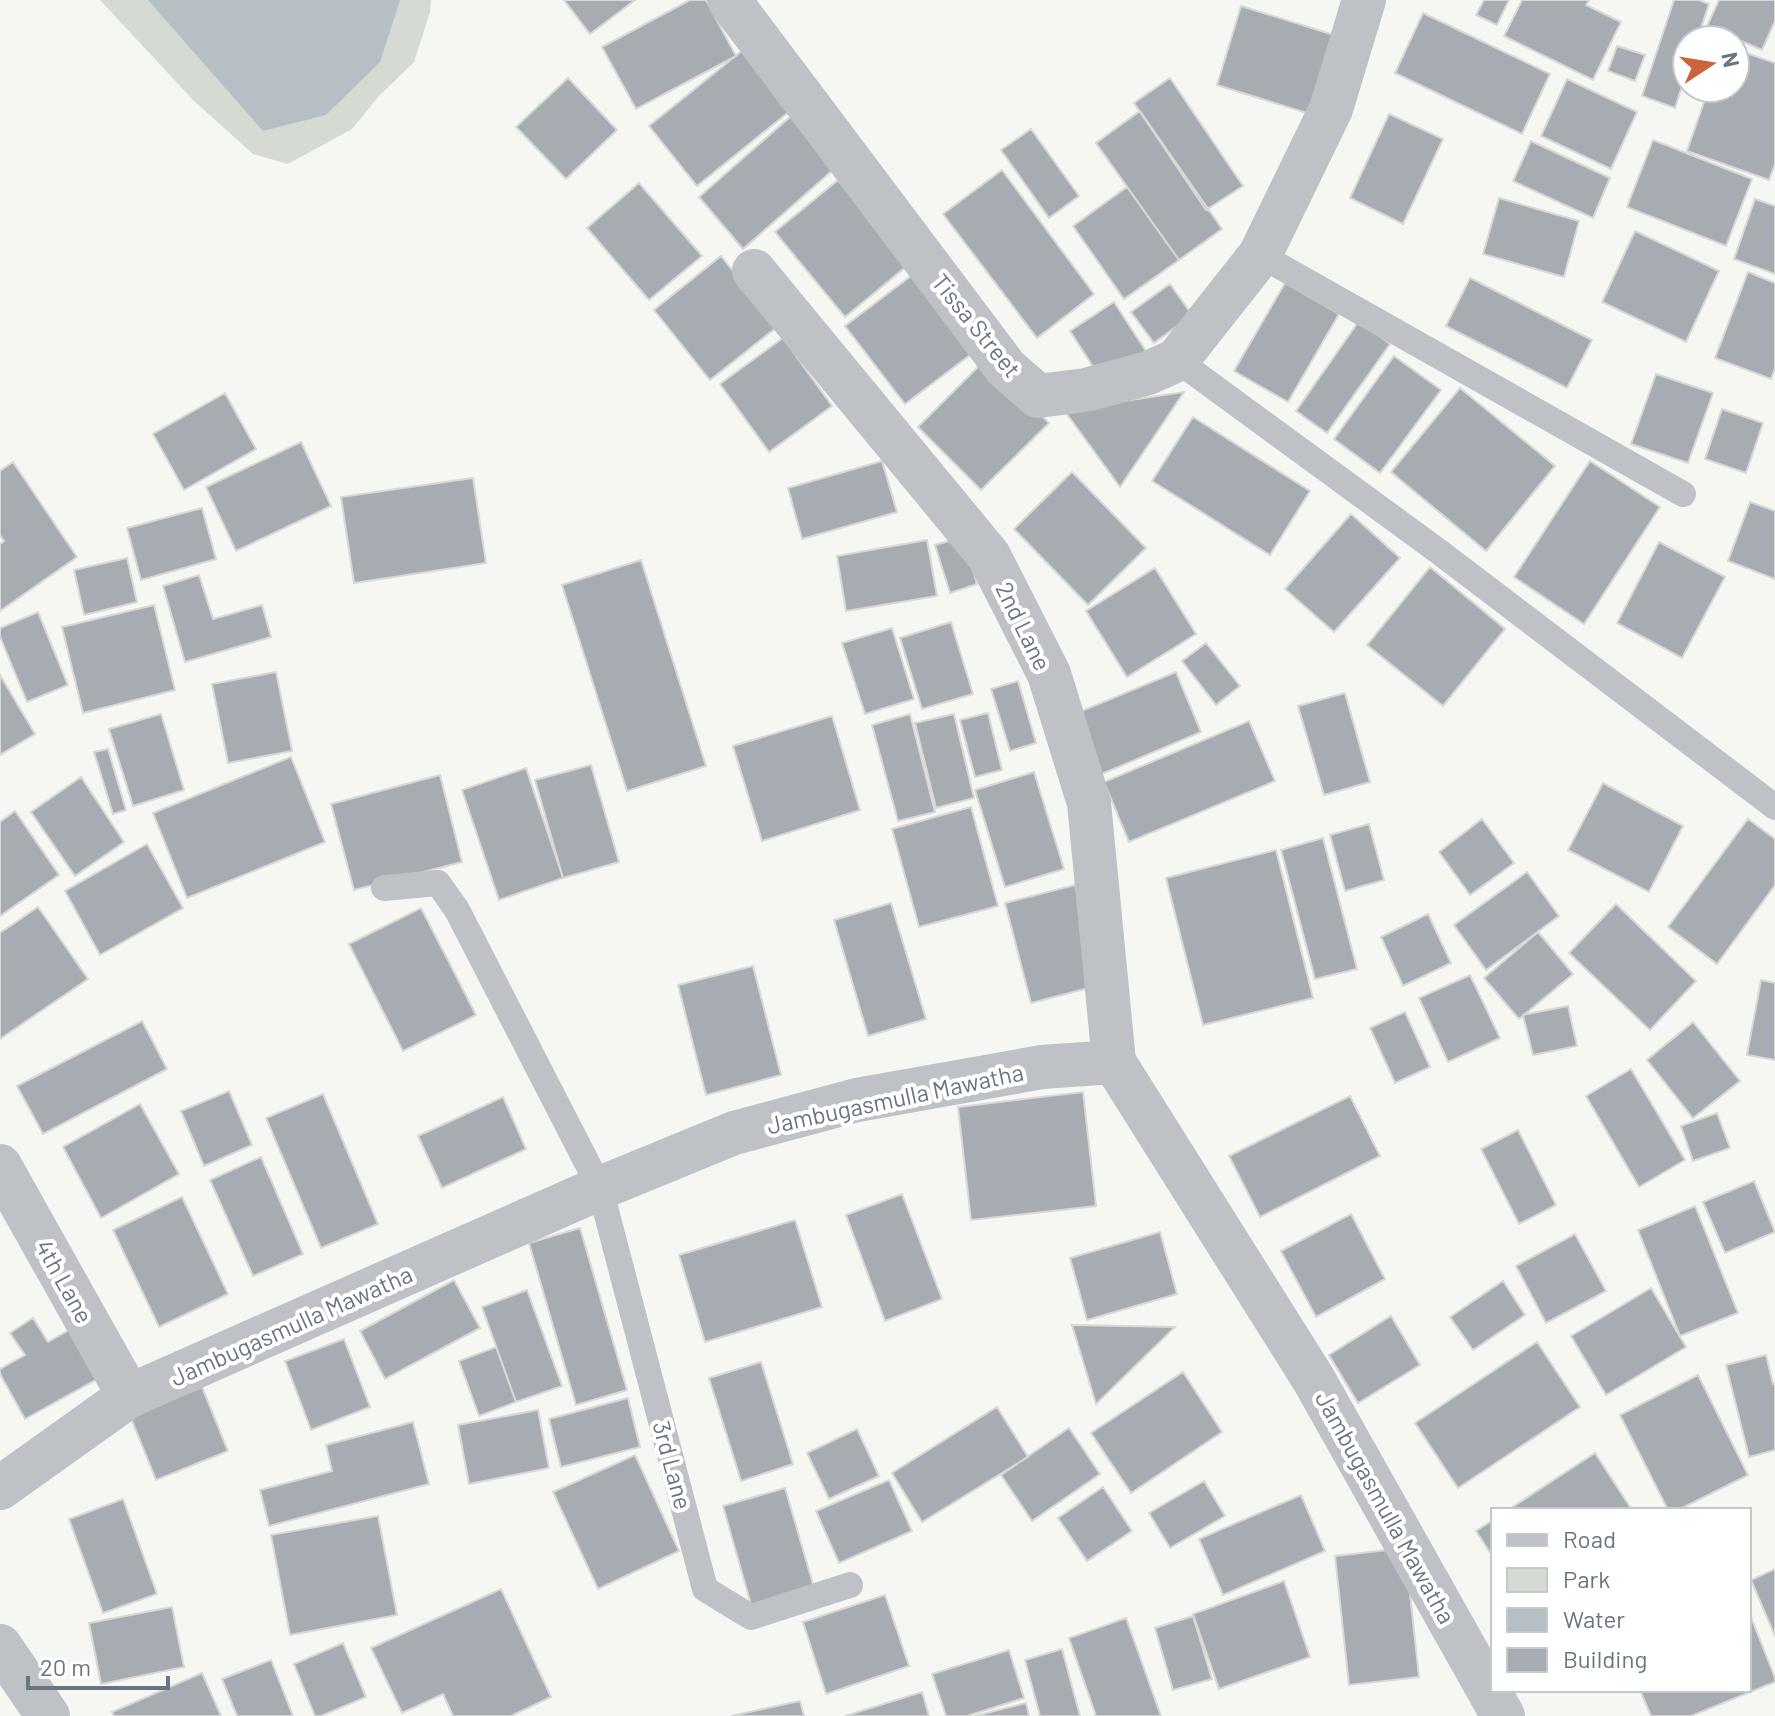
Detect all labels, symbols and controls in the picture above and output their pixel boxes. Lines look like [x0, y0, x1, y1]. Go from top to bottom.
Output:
north arrow [1671, 24, 1751, 104]
text: N [1717, 50, 1746, 69]
street label: Tissa Street [926, 267, 1028, 383]
street label: 2nd Lane [990, 577, 1058, 675]
street label: Jambugasmulla Mawatha [764, 1057, 1026, 1139]
street label: 4th Lane [30, 1234, 100, 1328]
street label: Jambugasmulla Mawatha [166, 1259, 416, 1391]
street label: Jambugasmulla Mawatha [1310, 1385, 1462, 1629]
street label: 3rd Lane [647, 1418, 699, 1512]
legend [1491, 1508, 1751, 1692]
text: Road [1563, 1524, 1616, 1553]
text: Park [1563, 1564, 1610, 1593]
text: Water [1563, 1604, 1625, 1633]
scale bar [28, 1640, 168, 1690]
text: Building [1563, 1644, 1647, 1673]
text: 20 m [40, 1652, 91, 1681]

